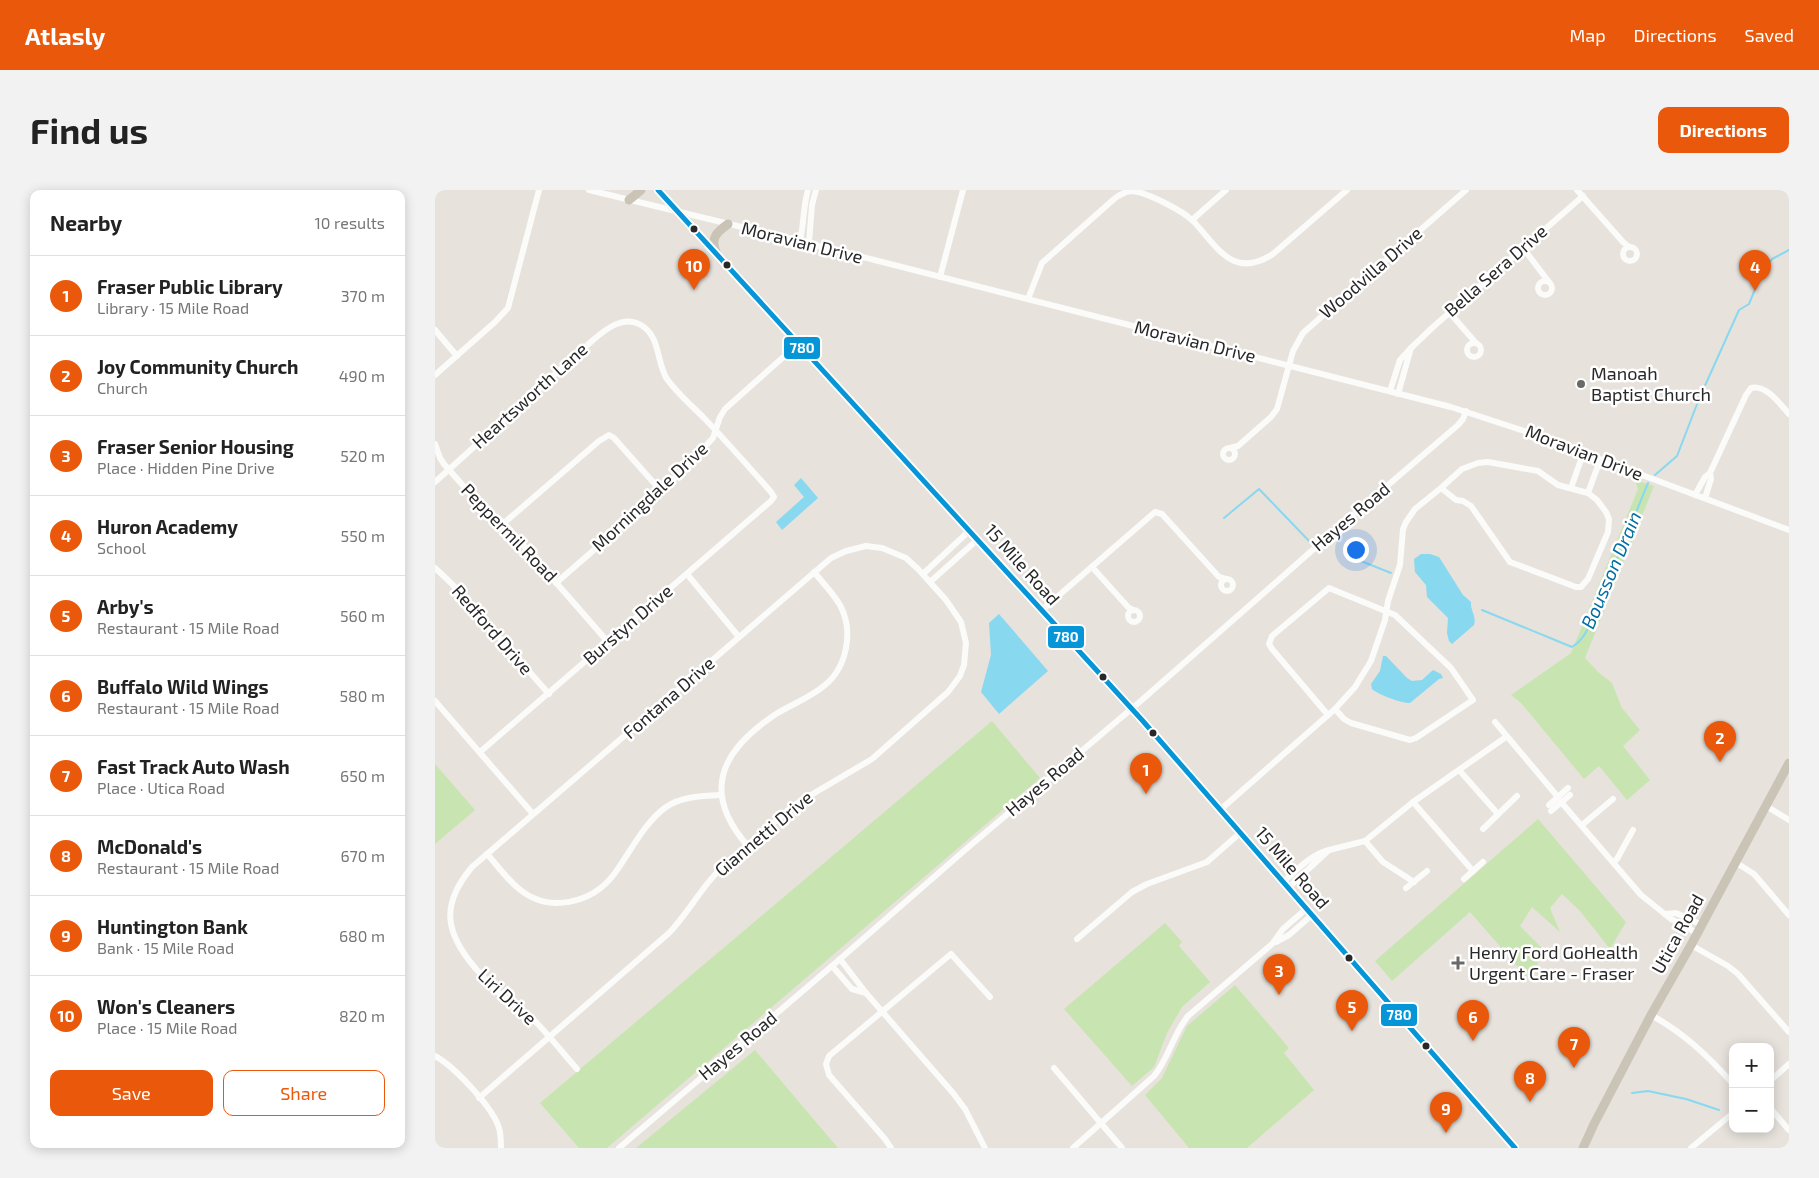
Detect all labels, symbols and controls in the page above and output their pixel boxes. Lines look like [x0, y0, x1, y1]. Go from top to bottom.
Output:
text: Atlasly [25, 21, 105, 50]
text: Map [1569, 24, 1606, 46]
text: Directions [1634, 24, 1717, 46]
text: Saved [1745, 24, 1794, 46]
button: Directions [1658, 107, 1789, 153]
text: Find us [30, 109, 148, 151]
text: Nearby [50, 210, 122, 235]
text: 10 results [315, 213, 385, 232]
street label: Moravian Drive [739, 216, 865, 268]
street label: Bella Sera Drive [1439, 220, 1551, 321]
street label: Woodvilla Drive [1315, 222, 1426, 323]
unlabelled marker [689, 224, 699, 234]
pin: 10 [678, 249, 710, 290]
pin: 4 [1739, 250, 1771, 291]
unlabelled marker [722, 260, 732, 270]
text: Fraser Public Library [97, 275, 283, 298]
text: 1 [63, 286, 69, 305]
text: 370 m [341, 286, 385, 305]
text: Library · 15 Mile Road [97, 298, 249, 317]
street label: Moravian Drive [1132, 315, 1258, 367]
line badge: 780 [783, 336, 821, 360]
street label: Heartsworth Lane [467, 338, 592, 453]
text: 780 [790, 339, 815, 356]
text: Joy Community Church [97, 355, 298, 378]
place label: Manoah Baptist Church [1591, 362, 1711, 405]
text: 2 [61, 366, 71, 385]
text: 490 m [339, 366, 385, 385]
text: Church [97, 378, 148, 397]
marker: Manoah Baptist Church [1575, 378, 1587, 390]
street label: Moravian Drive [1522, 420, 1646, 485]
text: Fraser Senior Housing [97, 435, 294, 458]
street label: Morningdale Drive [587, 437, 712, 556]
text: 3 [61, 446, 71, 465]
text: 520 m [340, 446, 385, 465]
text: Place · Hidden Pine Drive [97, 458, 274, 477]
street label: Hayes Road [1307, 477, 1394, 555]
street label: Peppermil Road [457, 478, 562, 586]
water label: Bousson Drain [1576, 508, 1646, 632]
text: Huron Academy [97, 515, 238, 538]
street label: 15 Mile Road [981, 519, 1065, 609]
text: 4 [61, 526, 71, 545]
text: 550 m [341, 526, 385, 545]
your location [1343, 537, 1369, 563]
text: School [97, 538, 146, 557]
street label: Burstyn Drive [578, 579, 677, 669]
street label: Redford Drive [448, 580, 538, 679]
text: Arby's [97, 595, 154, 618]
text: 5 [62, 606, 70, 625]
text: 560 m [340, 606, 385, 625]
text: Restaurant · 15 Mile Road [97, 618, 279, 637]
line badge: 780 [1047, 625, 1085, 649]
text: 780 [1054, 628, 1079, 645]
street label: Fontana Drive [618, 652, 719, 743]
unlabelled marker [1098, 672, 1108, 682]
text: Buffalo Wild Wings [97, 675, 269, 698]
text: 6 [61, 686, 71, 705]
text: 580 m [339, 686, 385, 705]
text: Restaurant · 15 Mile Road [97, 698, 279, 717]
pin: 2 [1704, 721, 1736, 762]
unlabelled marker [1148, 728, 1158, 738]
street label: Hayes Road [1001, 742, 1088, 820]
pin: 1 [1130, 753, 1162, 794]
text: Fast Track Auto Wash [97, 755, 290, 778]
text: 7 [62, 766, 70, 785]
text: 650 m [340, 766, 385, 785]
text: Place · Utica Road [97, 778, 225, 797]
street label: Giannetti Drive [710, 786, 817, 881]
street label: 15 Mile Road [1251, 822, 1334, 913]
text: McDonald's [97, 835, 202, 858]
text: 8 [61, 846, 71, 865]
text: 670 m [340, 846, 385, 865]
text: Restaurant · 15 Mile Road [97, 858, 279, 877]
street label: Utica Road [1646, 890, 1708, 977]
text: Huntington Bank [97, 915, 248, 938]
text: 9 [61, 926, 71, 945]
text: 680 m [339, 926, 385, 945]
text: Bank · 15 Mile Road [97, 938, 234, 957]
place label: Henry Ford GoHealth Urgent Care - Fraser [1469, 941, 1638, 984]
unlabelled marker [1344, 953, 1354, 963]
pin: 3 [1263, 954, 1295, 995]
marker: Henry Ford GoHealth Urgent Care - Fraser [1451, 956, 1465, 970]
street label: Liri Drive [474, 964, 542, 1029]
pin: 5 [1336, 990, 1368, 1031]
text: Won's Cleaners [97, 995, 235, 1018]
pin: 6 [1457, 1000, 1489, 1041]
line badge: 780 [1380, 1003, 1418, 1027]
text: 10 [57, 1006, 75, 1025]
text: 820 m [339, 1006, 385, 1025]
street label: Hayes Road [694, 1006, 781, 1084]
text: 780 [1387, 1006, 1412, 1023]
text: Place · 15 Mile Road [97, 1018, 237, 1037]
pin: 7 [1558, 1027, 1590, 1068]
unlabelled marker [1421, 1041, 1431, 1051]
map controls [1729, 1043, 1774, 1133]
button: + [1729, 1043, 1774, 1088]
pin: 8 [1514, 1061, 1546, 1102]
button: Save [50, 1070, 213, 1116]
button: Share [223, 1070, 385, 1116]
button: − [1729, 1088, 1774, 1133]
pin: 9 [1430, 1092, 1462, 1133]

